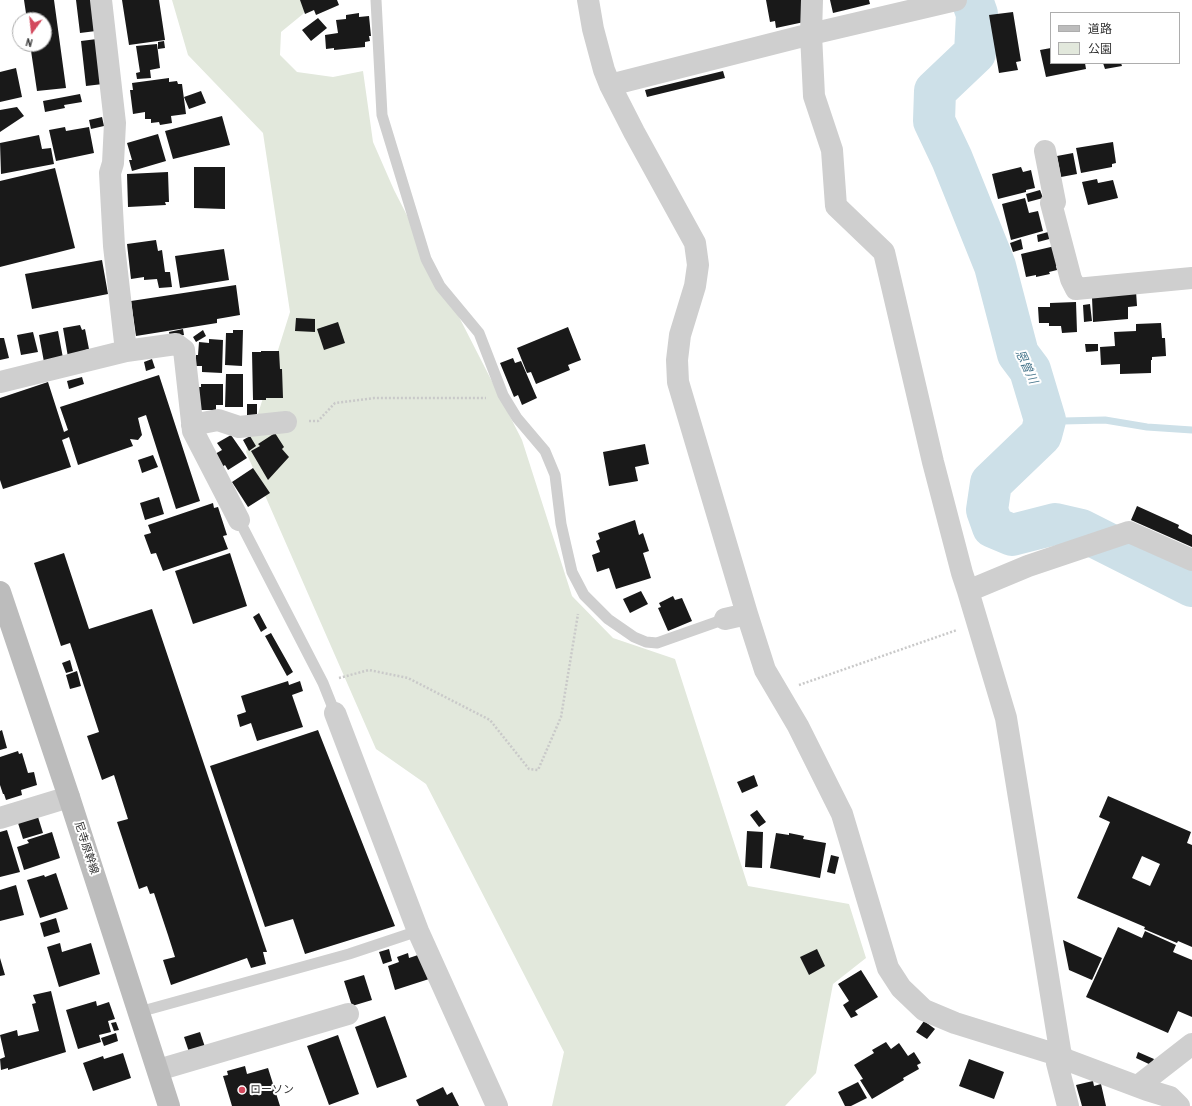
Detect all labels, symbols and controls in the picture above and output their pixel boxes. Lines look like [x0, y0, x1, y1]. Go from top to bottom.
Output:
north arrow [12, 12, 52, 52]
legend [1050, 12, 1180, 64]
text: 道路 [1088, 21, 1112, 37]
text: N [24, 35, 34, 50]
text: 公園 [1088, 41, 1112, 57]
water label: 恩曽川 [1012, 348, 1040, 386]
street label: 尼寺原幹線 [71, 820, 101, 876]
place label: ローソン [250, 1083, 294, 1097]
marker: ローソン [237, 1085, 247, 1095]

